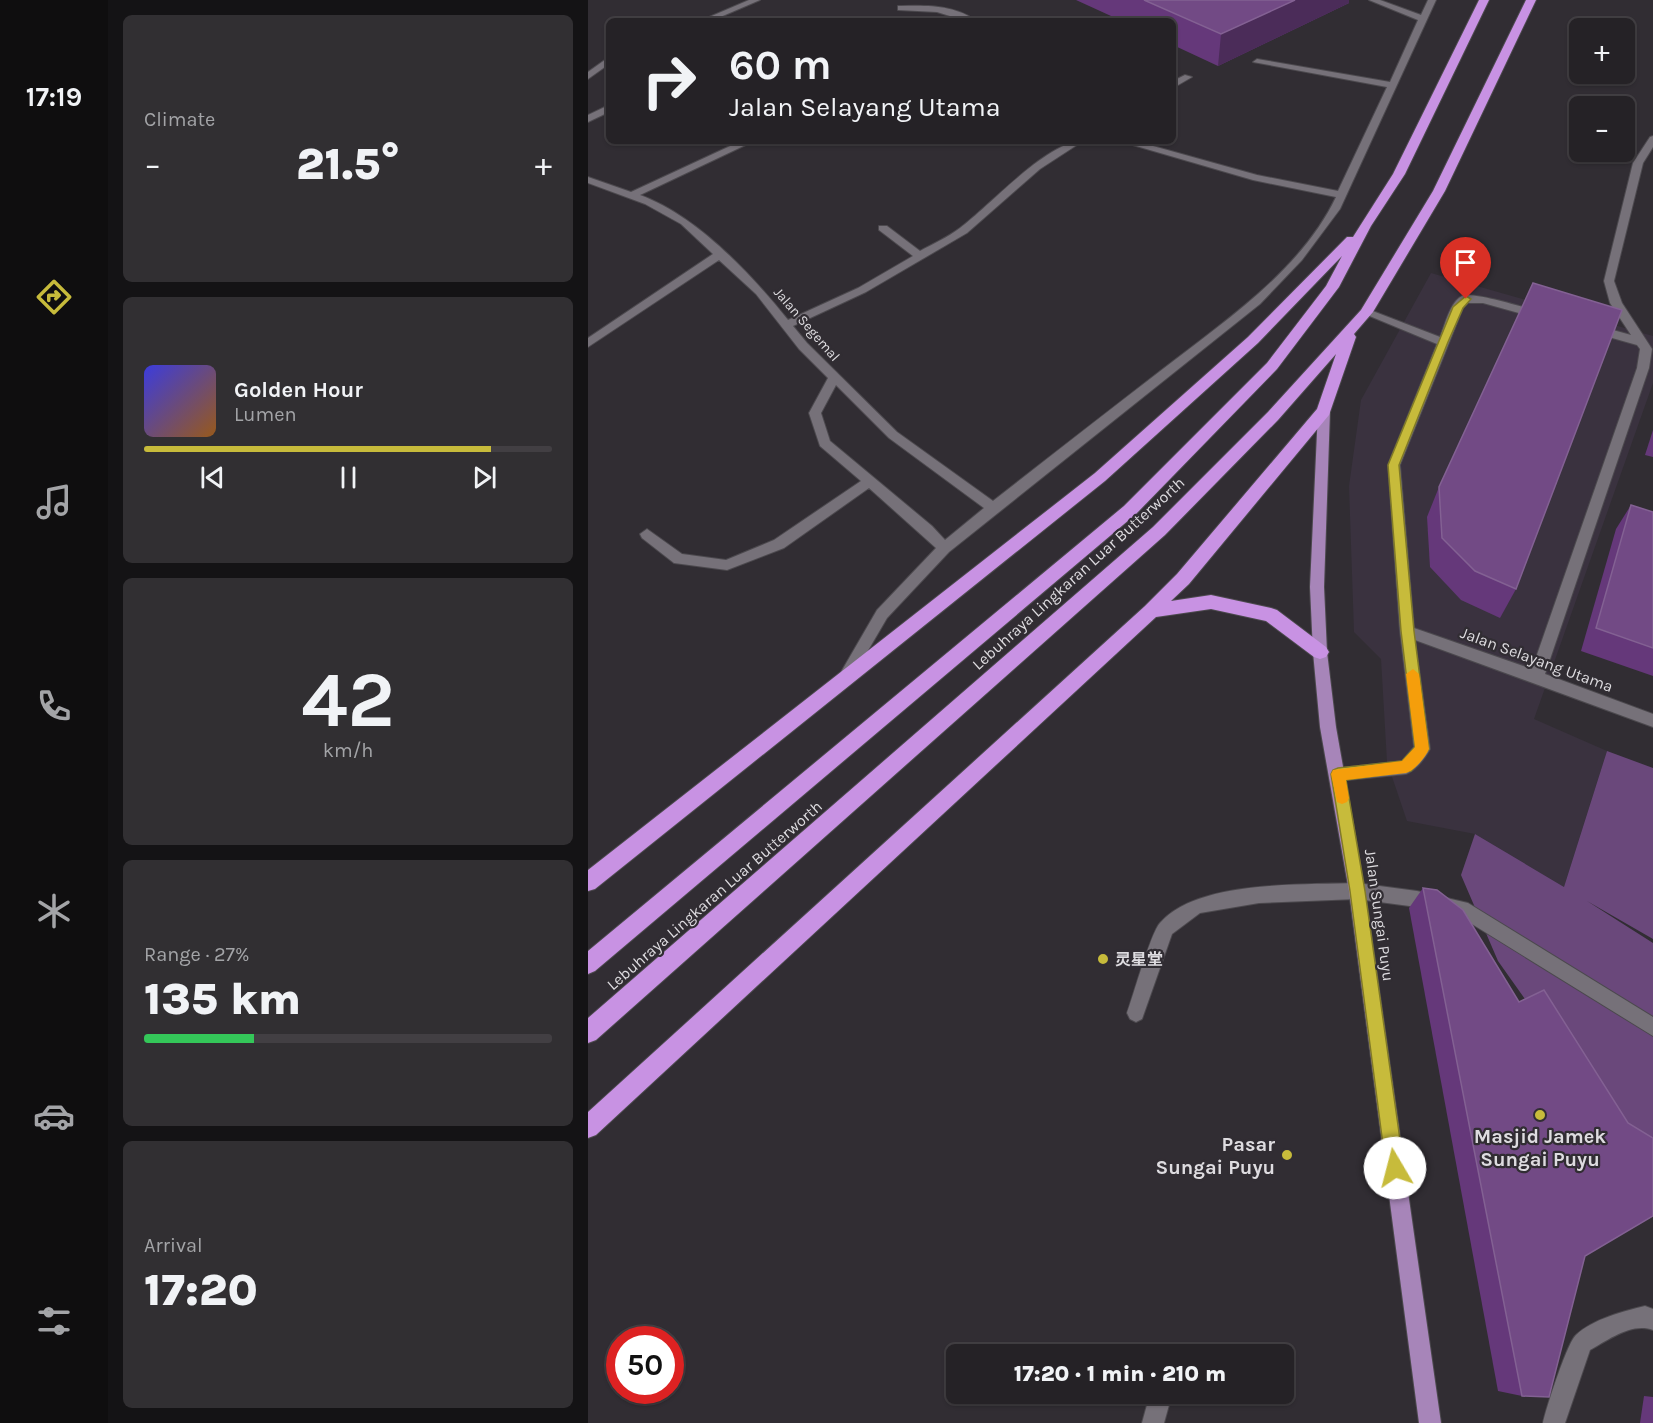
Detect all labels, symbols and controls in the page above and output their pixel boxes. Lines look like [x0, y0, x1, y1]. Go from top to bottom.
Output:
map controls [1569, 18, 1635, 162]
button: + [1569, 18, 1635, 84]
text: 60 m [729, 40, 832, 90]
icon: right [630, 42, 708, 120]
text: 17:19 [26, 81, 82, 113]
text: Jalan Selayang Utama [729, 91, 1001, 123]
button: − [1569, 96, 1635, 162]
text: Climate [144, 108, 215, 131]
text: 21.5° [296, 138, 400, 190]
text: − [144, 145, 161, 183]
text: + [535, 145, 552, 183]
pin [1440, 237, 1491, 299]
icon: arrive [1449, 246, 1482, 279]
icon: directions [33, 276, 75, 318]
street label: Jalan Segemal [770, 284, 843, 365]
text: Golden Hour [234, 377, 363, 403]
text: Lumen [234, 403, 297, 426]
icon: previous [196, 461, 229, 494]
icon: pause [332, 461, 365, 494]
icon: next [468, 461, 501, 494]
street label: Lebuhraya Lingkaran Luar Butterworth [968, 473, 1188, 674]
icon: music [33, 481, 75, 523]
street label: Jalan Selayang Utama [1458, 623, 1616, 696]
text: 42 [301, 654, 395, 746]
icon: phone [33, 685, 75, 727]
text: km/h [323, 739, 373, 762]
street label: Lebuhraya Lingkaran Luar Butterworth [603, 797, 826, 994]
street label: Jalan Sungai Puyu [1361, 848, 1398, 982]
icon: climate [33, 890, 75, 932]
text: Range · 27% [144, 943, 249, 966]
place label: 灵星堂 [1115, 950, 1163, 969]
marker: 灵星堂 [1096, 952, 1110, 966]
text: 135 km [144, 973, 301, 1025]
icon: car [33, 1095, 75, 1137]
marker: Masjid Jamek Sungai Puyu [1533, 1108, 1547, 1122]
place label: Masjid Jamek Sungai Puyu [1474, 1125, 1606, 1171]
place label: Pasar Sungai Puyu [1156, 1133, 1275, 1179]
position arrow [1363, 1136, 1427, 1200]
marker: Pasar Sungai Puyu [1280, 1148, 1294, 1162]
text: Arrival [144, 1234, 203, 1257]
text: 17:20 [144, 1264, 258, 1316]
icon: filters [33, 1300, 75, 1342]
speed limit sign: 50 [606, 1326, 684, 1404]
text: 17:20 · 1 min · 210 m [1014, 1361, 1226, 1387]

